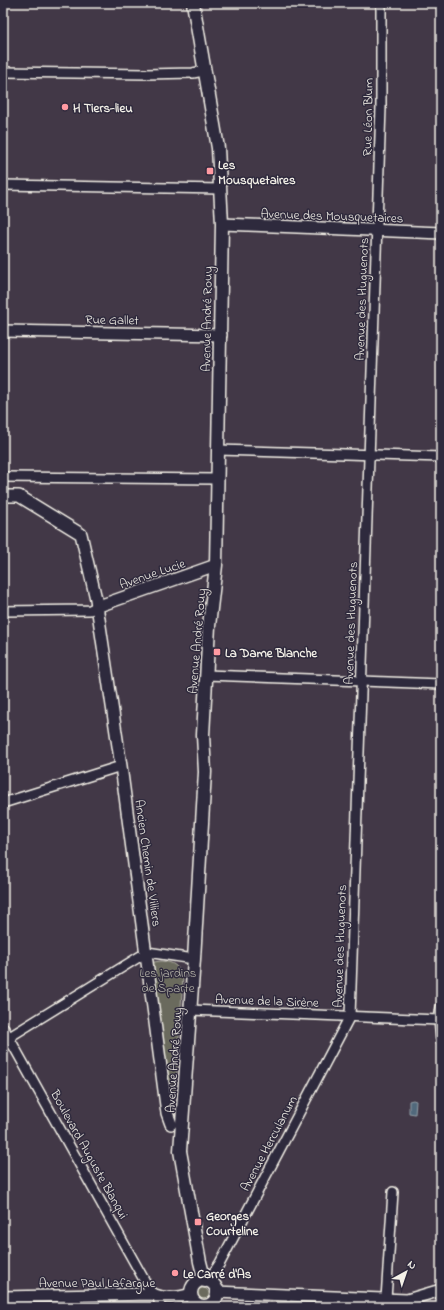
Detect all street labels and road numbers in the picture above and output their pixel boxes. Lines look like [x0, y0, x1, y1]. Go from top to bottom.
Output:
street label: Rue Léon Blum [358, 78, 379, 156]
street label: Avenue des Mousquetaires [260, 205, 404, 228]
street label: Avenue des Huguenots [351, 237, 375, 361]
street label: Avenue André Rouy [197, 266, 219, 372]
street label: Rue Gallet [85, 311, 139, 330]
street label: Avenue Lucie [117, 554, 188, 595]
street label: Avenue des Huguenots [340, 561, 364, 685]
street label: Avenue André Rouy [183, 588, 213, 695]
street label: Ancien Chemin de Villiers [129, 799, 166, 928]
street label: Avenue des Huguenots [329, 884, 353, 1008]
street label: Avenue de la Sirène [215, 990, 319, 1013]
street label: Avenue André Rouy [161, 1007, 189, 1113]
street label: Boulevard Auguste Blanqui [44, 1086, 132, 1223]
street label: Avenue Herculanum [236, 1093, 303, 1195]
street label: Avenue Paul Lafargue [39, 1274, 156, 1294]

